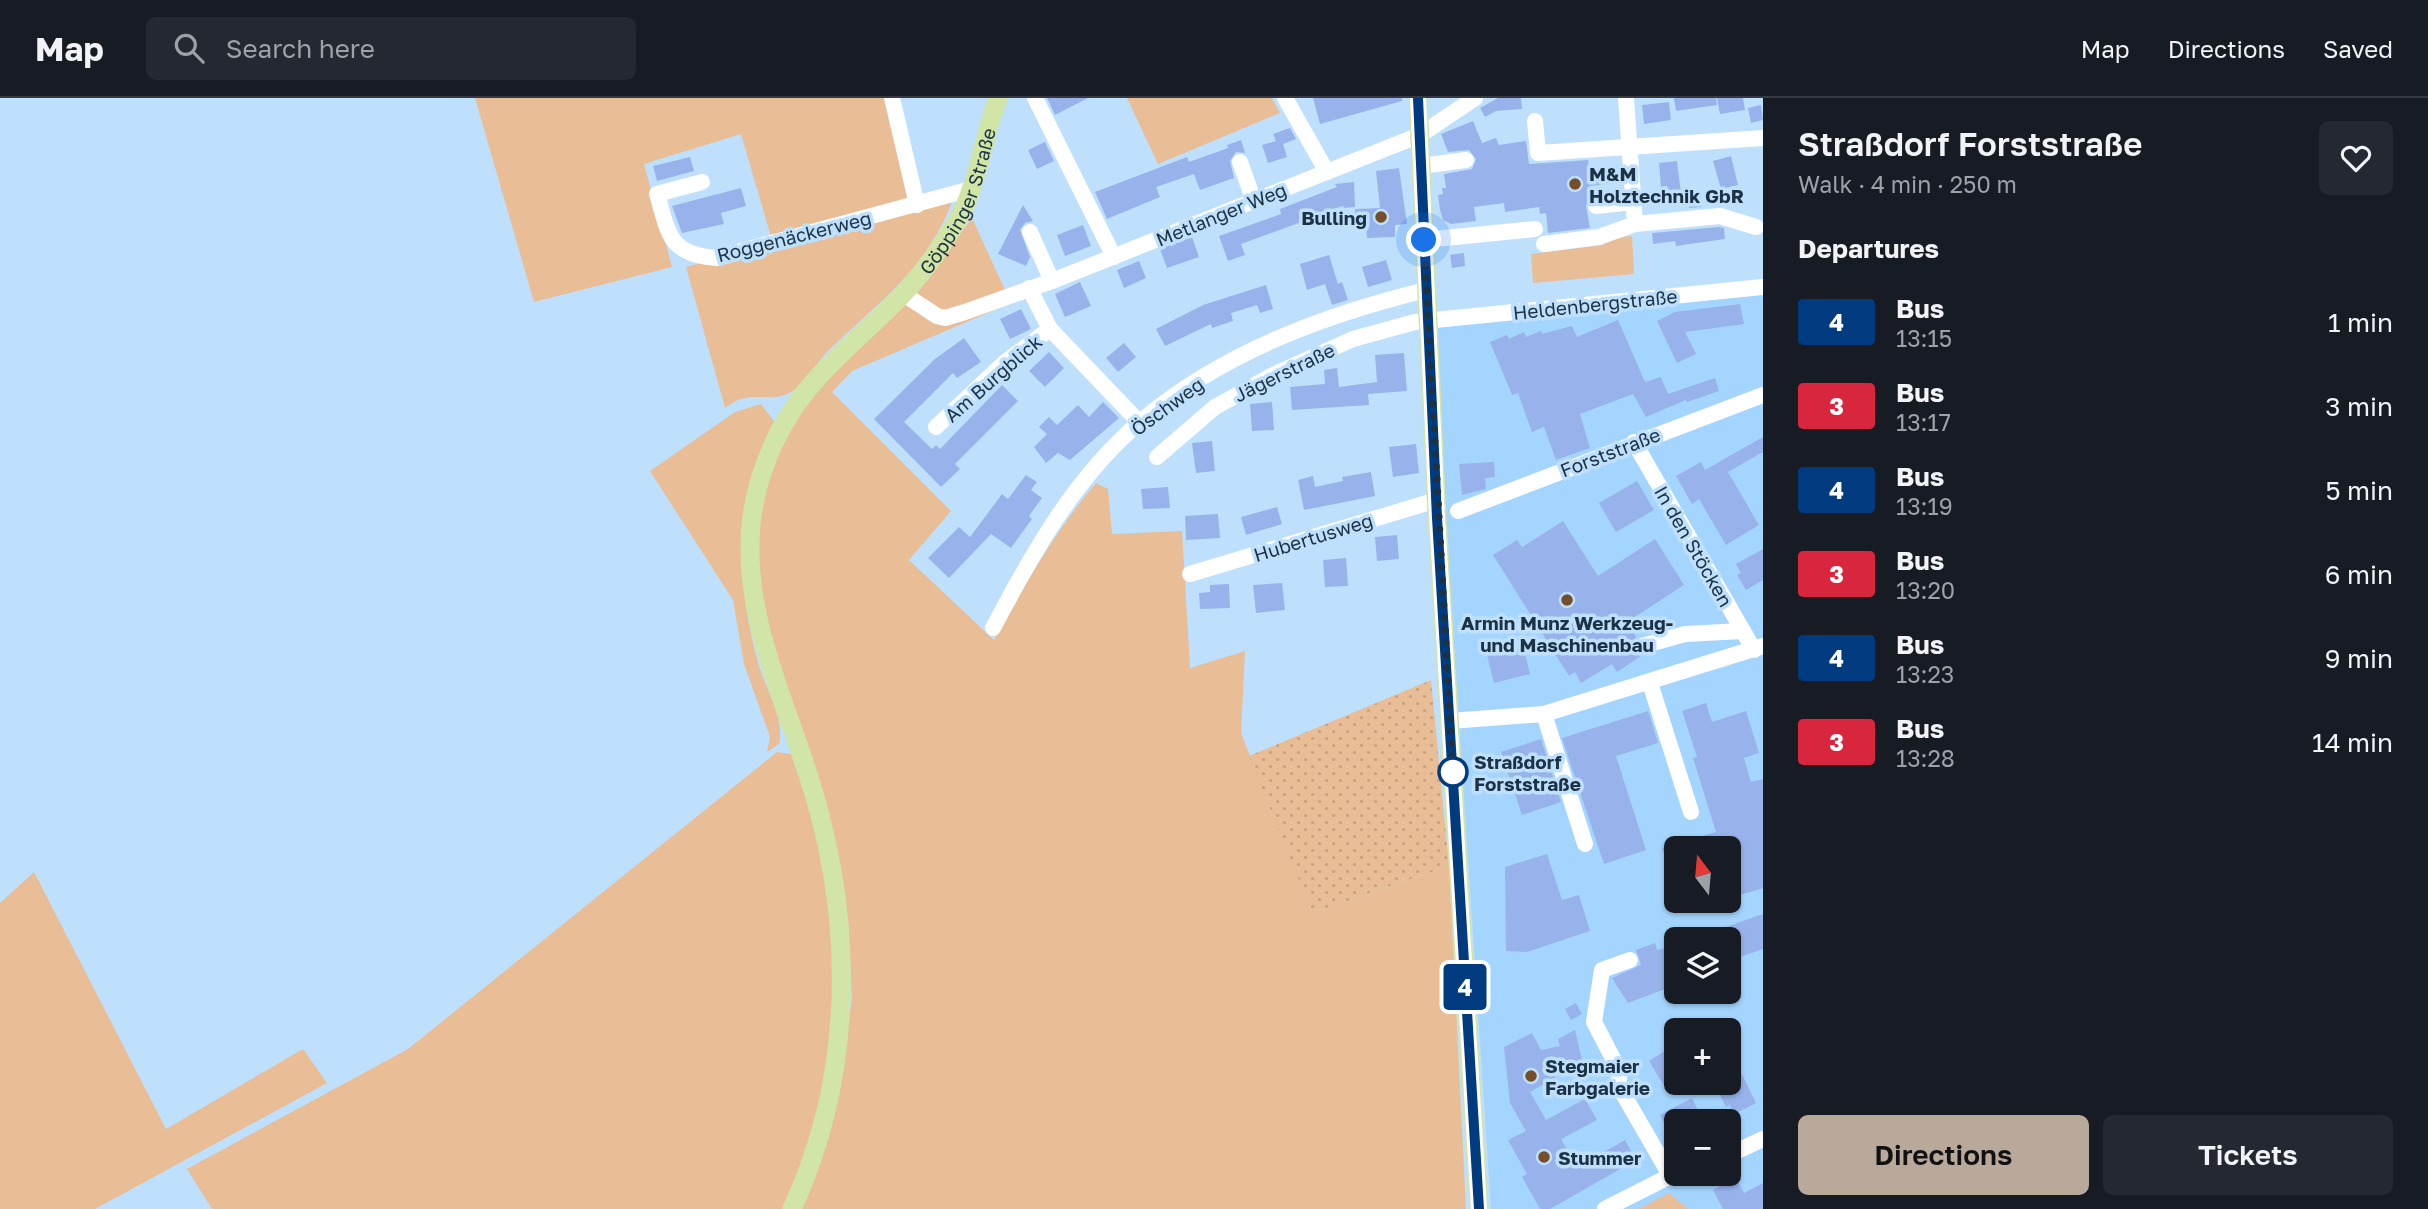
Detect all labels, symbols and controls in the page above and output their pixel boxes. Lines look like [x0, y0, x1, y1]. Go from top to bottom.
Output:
search box [146, 17, 636, 80]
text: Map [35, 29, 104, 68]
icon: search [170, 29, 208, 67]
text: Search here [226, 33, 375, 64]
text: Map [2081, 34, 2130, 63]
text: Directions [2168, 34, 2285, 63]
text: Saved [2323, 34, 2393, 63]
button: heart [2319, 121, 2393, 195]
text: Straßdorf Forststraße [1798, 124, 2142, 163]
street label: Göppinger Straße [914, 125, 999, 278]
place label: M&M Holztechnik GbR [1589, 162, 1744, 207]
text: Walk · 4 min · 250 m [1798, 170, 2017, 198]
marker: M&M Holztechnik GbR [1567, 176, 1583, 192]
street label: Metlanger Weg [1152, 177, 1290, 251]
street label: Roggenäckerweg [714, 206, 874, 266]
place label: Bulling [1301, 206, 1367, 229]
marker: Bulling [1373, 209, 1389, 225]
your location [1406, 222, 1441, 257]
text: Departures [1798, 233, 1939, 264]
street label: Heldenbergstraße [1512, 284, 1678, 324]
text: Bus [1896, 293, 1944, 324]
text: 4 [1829, 307, 1844, 336]
text: 1 min [2328, 307, 2393, 338]
text: 13:15 [1896, 324, 1952, 352]
street label: Am Burgblick [940, 329, 1047, 426]
street label: Jägerstraße [1230, 338, 1338, 406]
street label: Öschweg [1126, 372, 1208, 440]
text: Bus [1896, 377, 1944, 408]
text: 3 [1829, 391, 1844, 420]
text: 3 min [2325, 391, 2393, 422]
text: 13:17 [1896, 408, 1951, 436]
street label: Forststraße [1557, 422, 1663, 482]
text: Bus [1896, 461, 1944, 492]
text: 4 [1829, 475, 1844, 504]
text: 5 min [2325, 475, 2393, 506]
street label: In den Stöcken [1650, 481, 1738, 611]
text: 13:19 [1896, 492, 1953, 520]
street label: Hubertusweg [1251, 508, 1375, 566]
text: Bus [1896, 545, 1944, 576]
text: 3 [1829, 559, 1844, 588]
text: 6 min [2325, 559, 2393, 590]
text: 13:20 [1896, 576, 1955, 604]
marker: Armin Munz Werkzeug- und Maschinenbau [1559, 592, 1575, 608]
place label: Armin Munz Werkzeug- und Maschinenbau [1461, 611, 1673, 656]
text: Bus [1896, 629, 1944, 660]
text: 4 [1829, 643, 1844, 672]
text: 9 min [2325, 643, 2393, 674]
text: 13:23 [1896, 660, 1954, 688]
text: Bus [1896, 713, 1944, 744]
text: 3 [1829, 727, 1844, 756]
text: 14 min [2312, 727, 2393, 758]
text: 13:28 [1896, 744, 1955, 772]
place label: Straßdorf Forststraße [1474, 750, 1581, 795]
marker: Straßdorf Forststraße [1438, 757, 1468, 787]
north arrow [1664, 836, 1741, 914]
map controls [1664, 836, 1741, 1186]
button: layers [1664, 927, 1741, 1004]
line badge: 4 [1442, 964, 1488, 1010]
text: 4 [1458, 972, 1473, 1001]
button: + [1664, 1018, 1741, 1095]
place label: Stegmaier Farbgalerie [1545, 1054, 1650, 1099]
marker: Stegmaier Farbgalerie [1523, 1068, 1539, 1084]
button: − [1664, 1109, 1741, 1186]
button: Directions [1798, 1115, 2089, 1195]
button: Tickets [2103, 1115, 2393, 1195]
place label: Stummer [1558, 1146, 1642, 1169]
marker: Stummer [1536, 1149, 1552, 1165]

